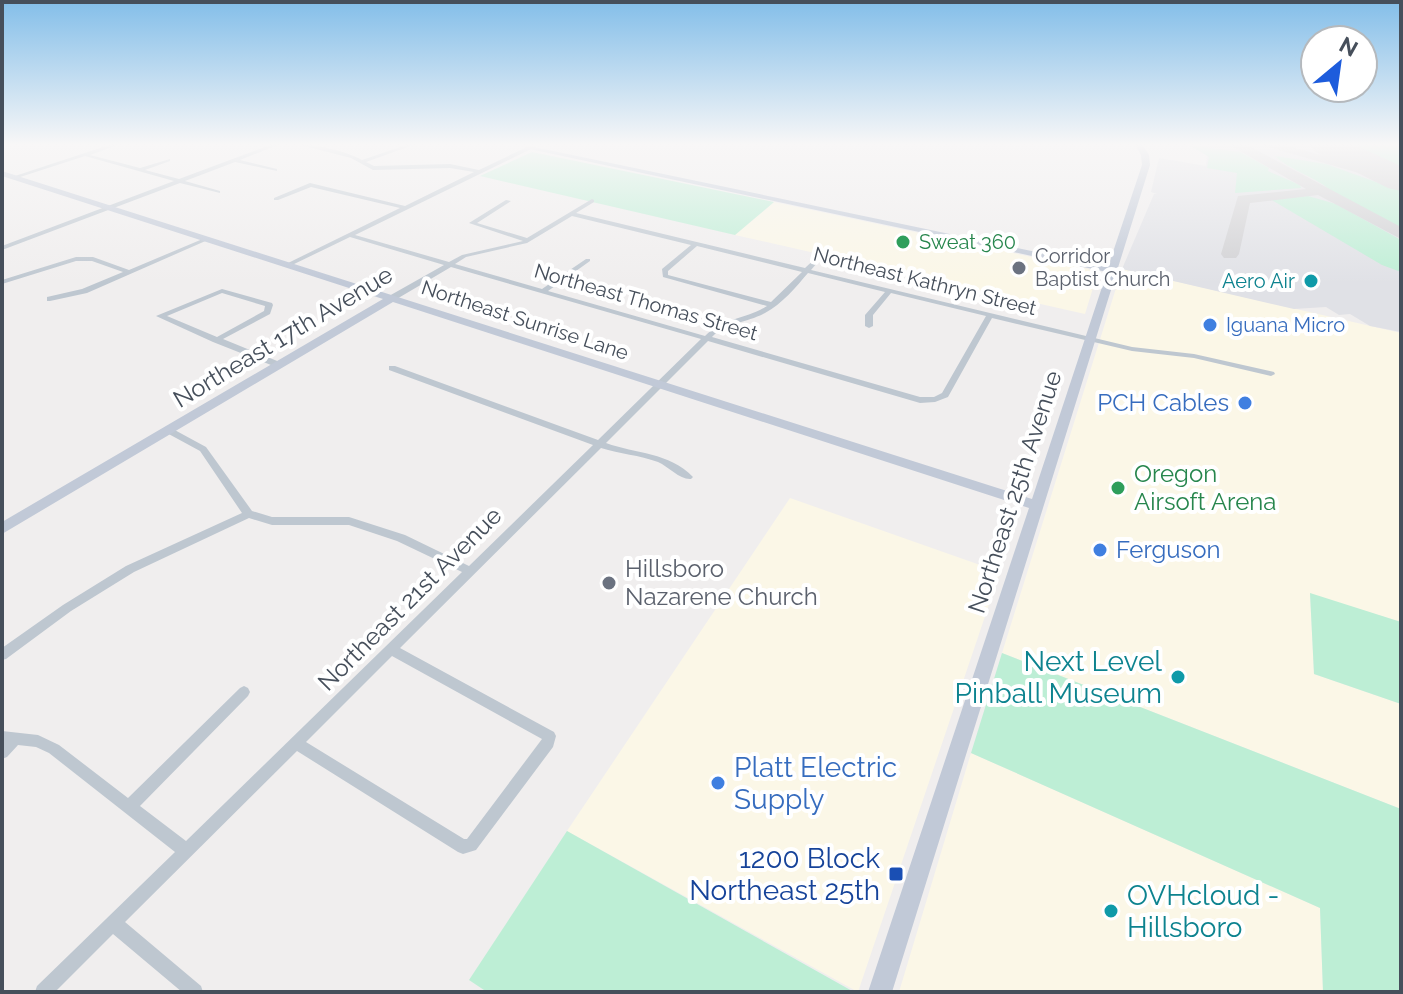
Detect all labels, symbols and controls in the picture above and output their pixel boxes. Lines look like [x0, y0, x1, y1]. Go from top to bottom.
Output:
north arrow [1299, 24, 1379, 104]
text: N [1335, 31, 1362, 62]
place label: Sweat 360 [919, 230, 1016, 254]
marker: Sweat 360 [894, 233, 912, 251]
street label: Northeast Kathryn Street [811, 242, 1039, 320]
place label: Corridor Baptist Church [1035, 244, 1171, 291]
street label: Northeast Thomas Street [532, 259, 761, 345]
marker: Corridor Baptist Church [1010, 259, 1028, 277]
street label: Northeast 17th Avenue [168, 260, 398, 414]
place label: Aero Air [1222, 269, 1295, 293]
marker: Aero Air [1302, 272, 1320, 290]
street label: Northeast Sunrise Lane [418, 275, 632, 365]
place label: Iguana Micro [1226, 313, 1345, 337]
marker: Iguana Micro [1201, 316, 1219, 334]
street label: Northeast 25th Avenue [962, 367, 1067, 617]
place label: PCH Cables [1097, 388, 1229, 417]
marker: PCH Cables [1236, 394, 1254, 412]
place label: Oregon Airsoft Arena [1134, 459, 1276, 516]
marker: Oregon Airsoft Arena [1109, 479, 1127, 497]
street label: Northeast 21st Avenue [312, 501, 508, 697]
place label: Ferguson [1116, 535, 1220, 564]
marker: Ferguson [1091, 541, 1109, 559]
place label: Hillsboro Nazarene Church [625, 554, 818, 611]
marker: Hillsboro Nazarene Church [600, 574, 618, 592]
place label: Next Level Pinball Museum [955, 645, 1162, 710]
marker: Next Level Pinball Museum [1169, 668, 1187, 686]
place label: Platt Electric Supply [734, 751, 897, 816]
marker: Platt Electric Supply [709, 774, 727, 792]
place label: 1200 Block Northeast 25th [689, 842, 880, 907]
marker: 1200 Block Northeast 25th [887, 865, 905, 883]
place label: OVHcloud - Hillsboro [1127, 879, 1279, 944]
marker: OVHcloud - Hillsboro [1102, 902, 1120, 920]

